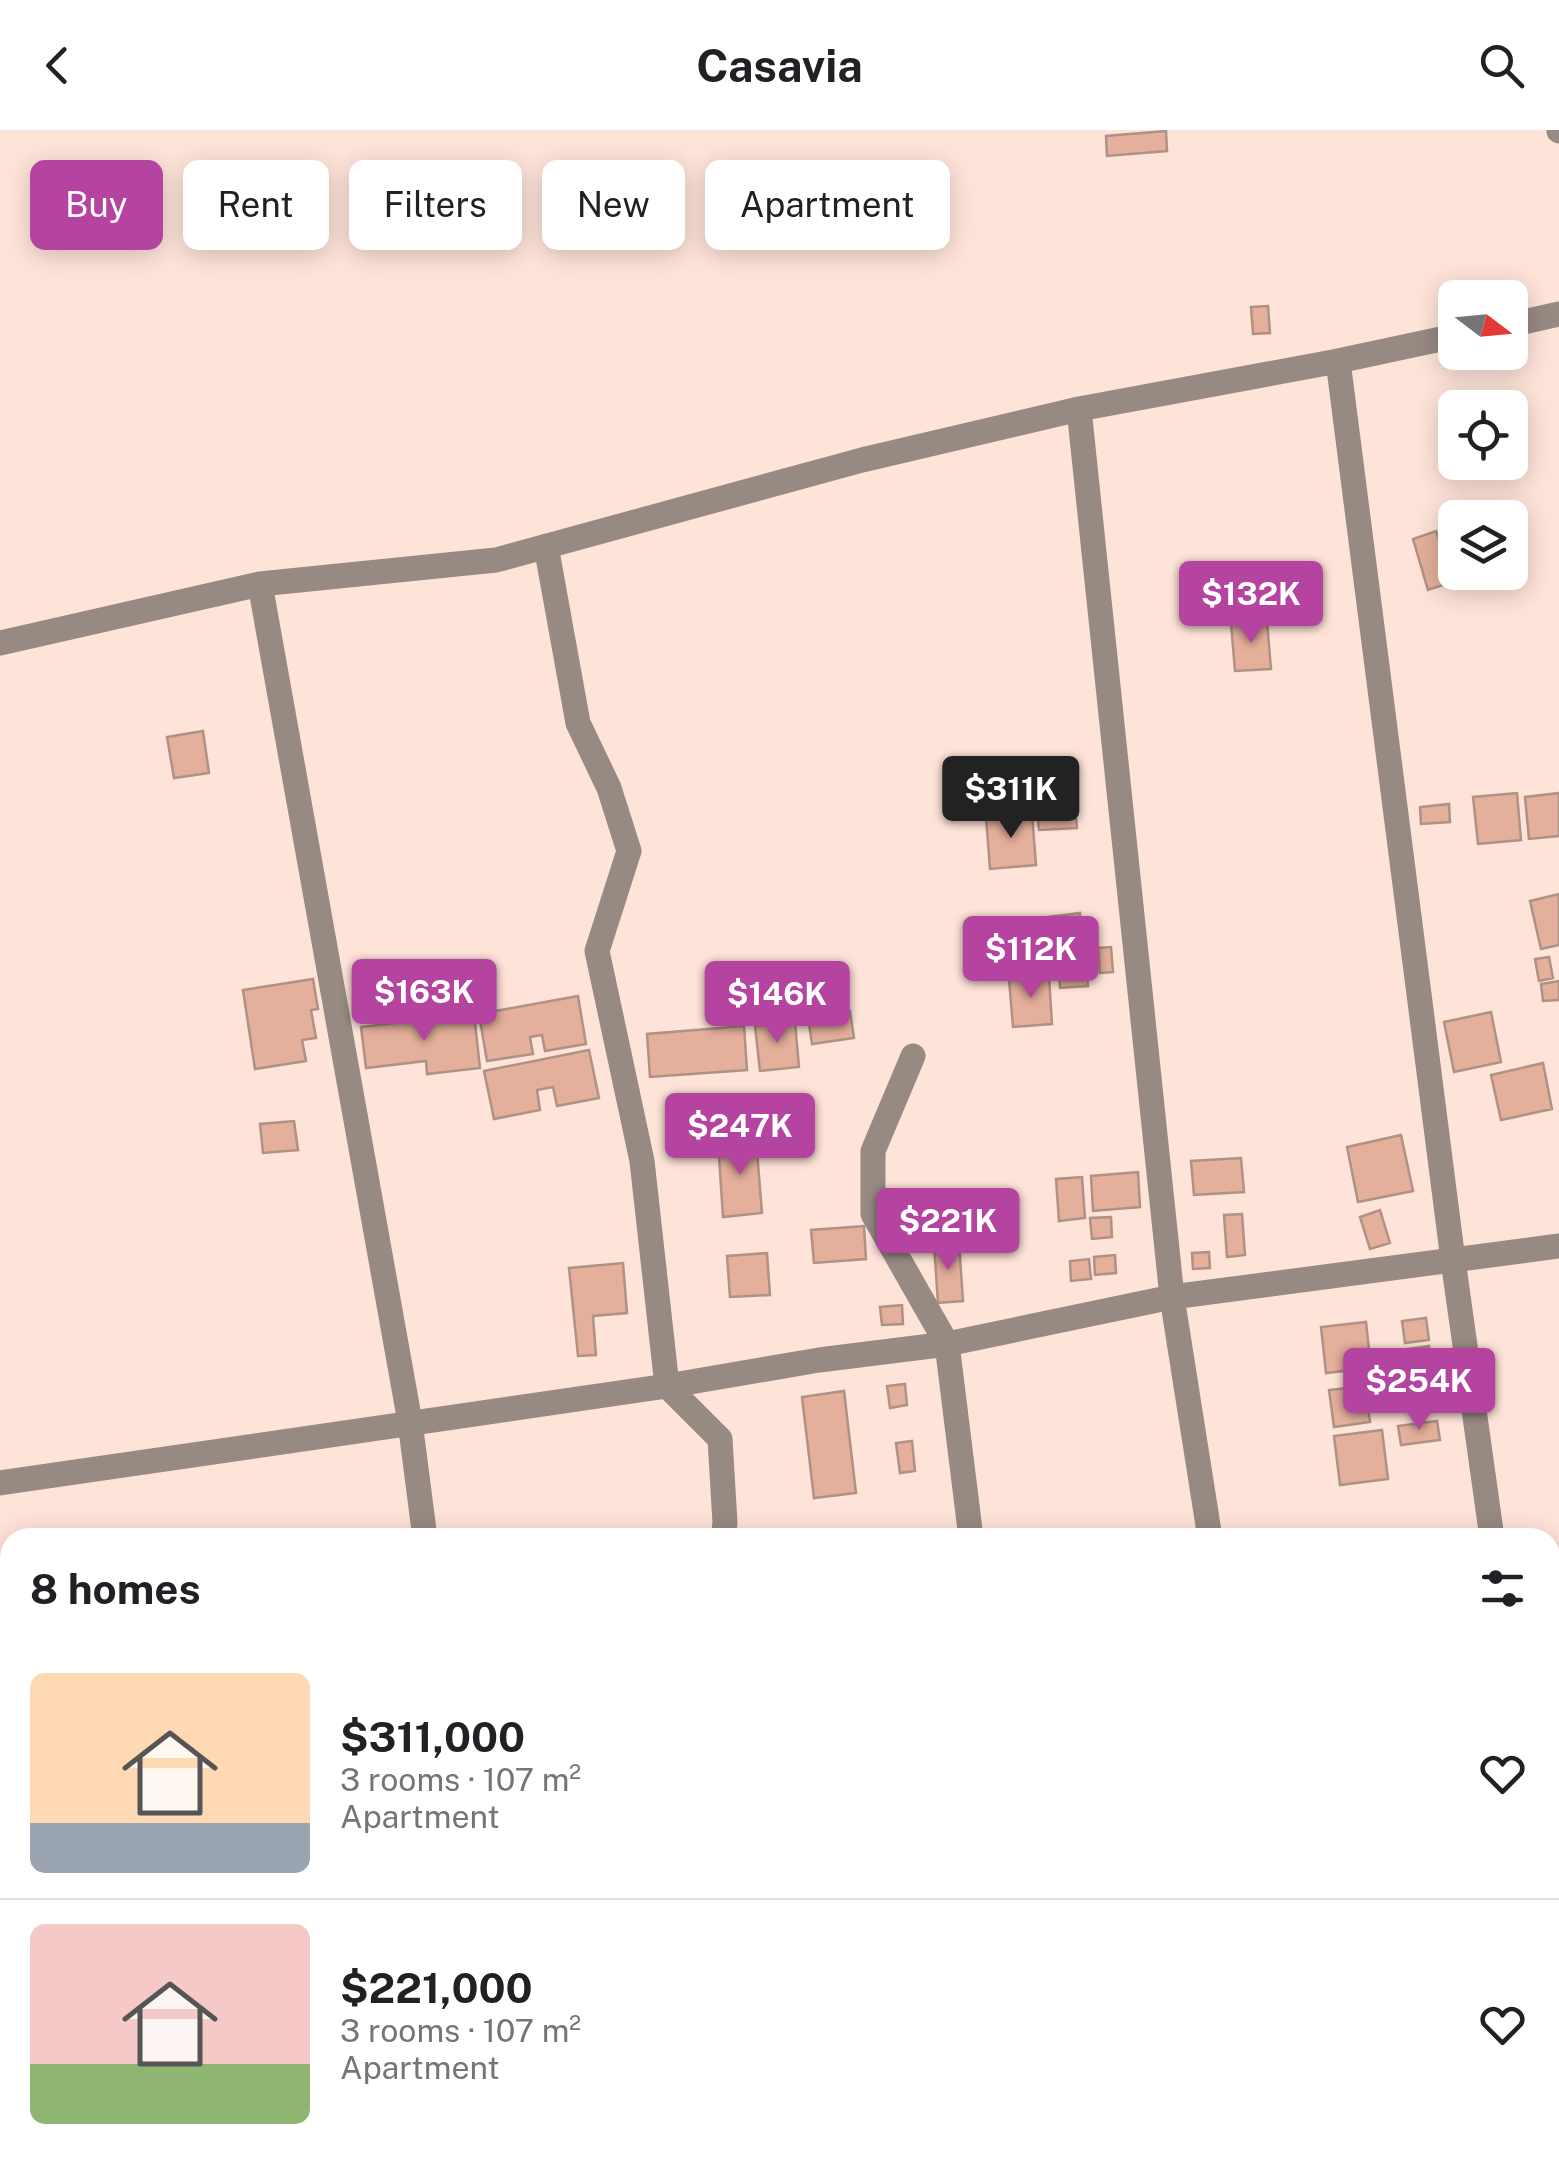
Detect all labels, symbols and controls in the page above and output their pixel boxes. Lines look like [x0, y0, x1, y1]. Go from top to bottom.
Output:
icon: back [30, 38, 85, 93]
icon: search [1474, 38, 1529, 93]
text: Casavia [696, 39, 863, 92]
chip: Buy [30, 160, 163, 250]
chip: Rent [183, 160, 329, 250]
chip: Filters [349, 160, 522, 250]
chip: New [542, 160, 685, 250]
chip: Apartment [705, 160, 950, 250]
north arrow [1438, 280, 1528, 370]
map controls [1438, 280, 1528, 590]
button: locate [1438, 390, 1528, 480]
button: layers [1438, 500, 1528, 590]
pin: $132K [1181, 561, 1321, 646]
text: $132K [1201, 575, 1301, 612]
pin: $311K [941, 756, 1081, 841]
text: $311K [964, 770, 1058, 807]
pin: $112K [961, 916, 1101, 1001]
text: $112K [985, 930, 1077, 967]
pin: $163K [354, 959, 494, 1044]
pin: $146K [707, 961, 847, 1046]
text: $163K [374, 973, 474, 1010]
text: $146K [727, 975, 827, 1012]
pin: $247K [670, 1093, 810, 1178]
text: $247K [687, 1107, 793, 1144]
pin: $221K [878, 1188, 1018, 1273]
text: $221K [898, 1202, 998, 1239]
pin: $254K [1349, 1348, 1489, 1433]
text: $254K [1365, 1362, 1473, 1399]
icon: filters [1475, 1561, 1530, 1616]
text: 8 homes [30, 1564, 201, 1613]
text: $311,000 [340, 1712, 525, 1761]
icon: home [110, 1713, 230, 1833]
icon: heart [1475, 1746, 1530, 1801]
text: 3 rooms · 107 m² [340, 1761, 581, 1798]
text: Apartment [340, 1798, 500, 1835]
text: $221,000 [340, 1963, 532, 2012]
icon: home [110, 1964, 230, 2084]
icon: heart [1475, 1997, 1530, 2052]
text: 3 rooms · 107 m² [340, 2012, 581, 2049]
text: Apartment [340, 2049, 500, 2086]

